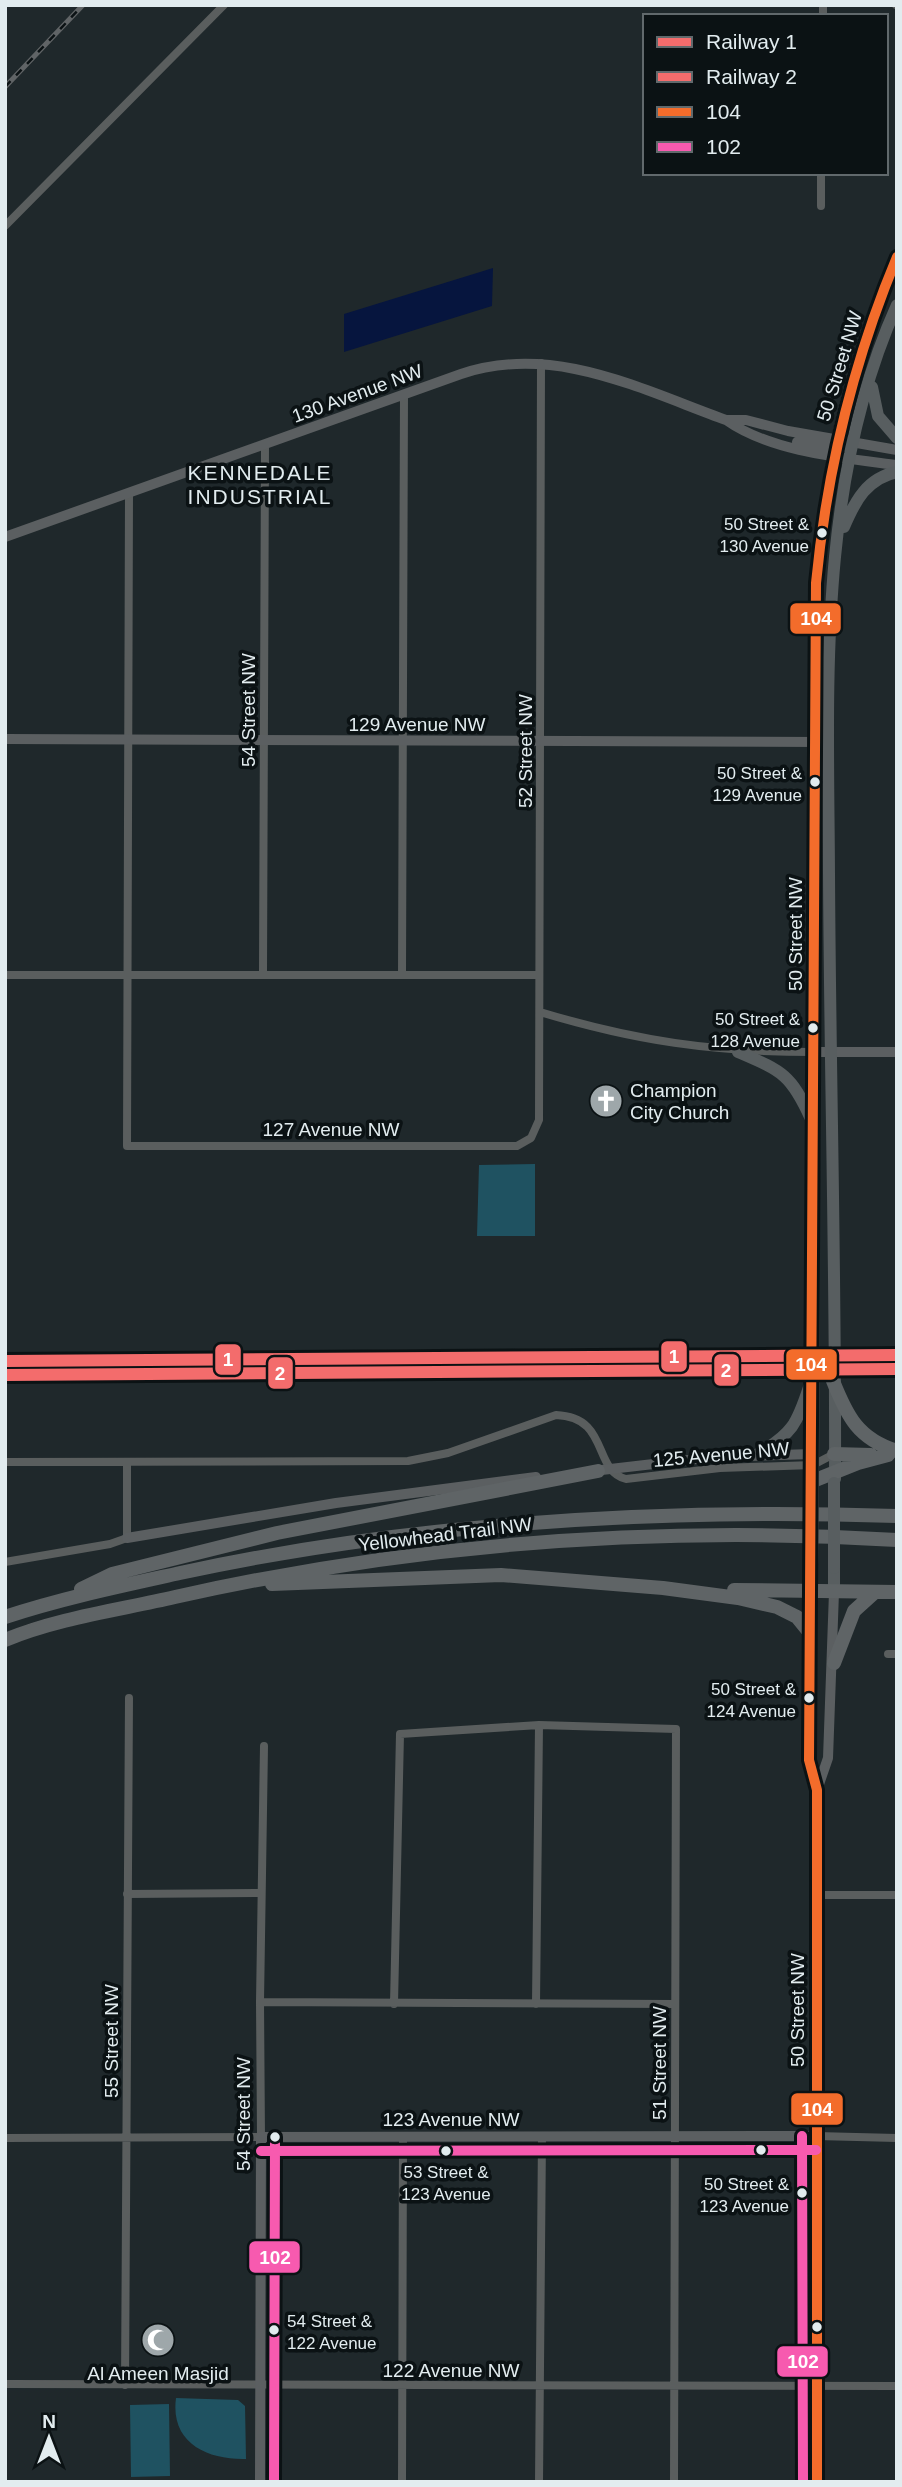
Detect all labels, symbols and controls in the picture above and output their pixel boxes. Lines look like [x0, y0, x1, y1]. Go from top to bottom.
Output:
legend [643, 14, 888, 175]
text: Railway 1 [706, 30, 797, 53]
text: Railway 2 [706, 65, 797, 88]
text: 104 [706, 100, 741, 123]
text: 102 [706, 135, 741, 158]
street label: 50 Street NW [813, 308, 866, 424]
street label: 130 Avenue NW [289, 360, 425, 427]
district label: KENNEDALE INDUSTRIAL [187, 461, 333, 508]
place label: 50 Street & 130 Avenue [720, 515, 810, 556]
marker: 50 Street & 130 Avenue [815, 526, 829, 540]
line badge: 104 [789, 602, 842, 635]
text: 104 [800, 608, 832, 629]
street label: 54 Street NW [238, 653, 259, 767]
street label: 52 Street NW [515, 694, 536, 808]
street label: 129 Avenue NW [349, 714, 486, 735]
place label: 50 Street & 129 Avenue [713, 764, 803, 805]
marker: 50 Street & 129 Avenue [808, 775, 822, 789]
street label: 50 Street NW [785, 877, 806, 991]
place label: 50 Street & 128 Avenue [711, 1010, 801, 1051]
marker: 50 Street & 128 Avenue [806, 1021, 820, 1035]
place label: Champion City Church [630, 1080, 729, 1123]
church icon: Champion City Church [587, 1082, 625, 1120]
street label: 127 Avenue NW [263, 1119, 400, 1140]
line badge: 1 [660, 1340, 688, 1373]
line badge: 1 [214, 1343, 242, 1376]
text: 1 [669, 1346, 680, 1367]
line badge: 104 [785, 1348, 838, 1381]
text: 1 [223, 1349, 234, 1370]
line badge: 2 [713, 1353, 740, 1387]
text: 104 [795, 1354, 827, 1375]
line badge: 2 [267, 1356, 294, 1390]
text: 2 [721, 1360, 731, 1381]
text: 2 [275, 1363, 285, 1384]
street label: 125 Avenue NW [652, 1438, 790, 1471]
street label: Yellowhead Trail NW [357, 1513, 533, 1556]
place label: 50 Street & 124 Avenue [707, 1680, 797, 1721]
marker: 50 Street & 124 Avenue [802, 1691, 816, 1705]
street label: 50 Street NW [787, 1953, 808, 2067]
street label: 55 Street NW [101, 1984, 122, 2098]
street label: 51 Street NW [649, 2006, 670, 2120]
street label: 54 Street NW [233, 2057, 254, 2171]
line badge: 104 [790, 2092, 844, 2126]
text: 104 [801, 2099, 833, 2120]
street label: 123 Avenue NW [383, 2109, 520, 2130]
unlabelled marker [268, 2130, 282, 2144]
unlabelled marker [754, 2143, 768, 2157]
marker: 53 Street & 123 Avenue [439, 2144, 453, 2158]
place label: 53 Street & 123 Avenue [401, 2163, 491, 2204]
place label: 50 Street & 123 Avenue [700, 2175, 790, 2216]
marker: 50 Street & 123 Avenue [795, 2186, 809, 2200]
line badge: 102 [248, 2240, 301, 2274]
text: 102 [259, 2247, 291, 2268]
place label: 54 Street & 122 Avenue [287, 2312, 377, 2353]
unlabelled marker [810, 2320, 824, 2334]
mosque icon: Al Ameen Masjid [139, 2321, 177, 2359]
marker: 54 Street & 122 Avenue [267, 2323, 281, 2337]
line badge: 102 [776, 2345, 829, 2378]
text: 102 [787, 2351, 819, 2372]
street label: 122 Avenue NW [383, 2360, 520, 2381]
place label: Al Ameen Masjid [87, 2363, 229, 2384]
north arrow [14, 2403, 84, 2473]
text: N [42, 2411, 56, 2432]

